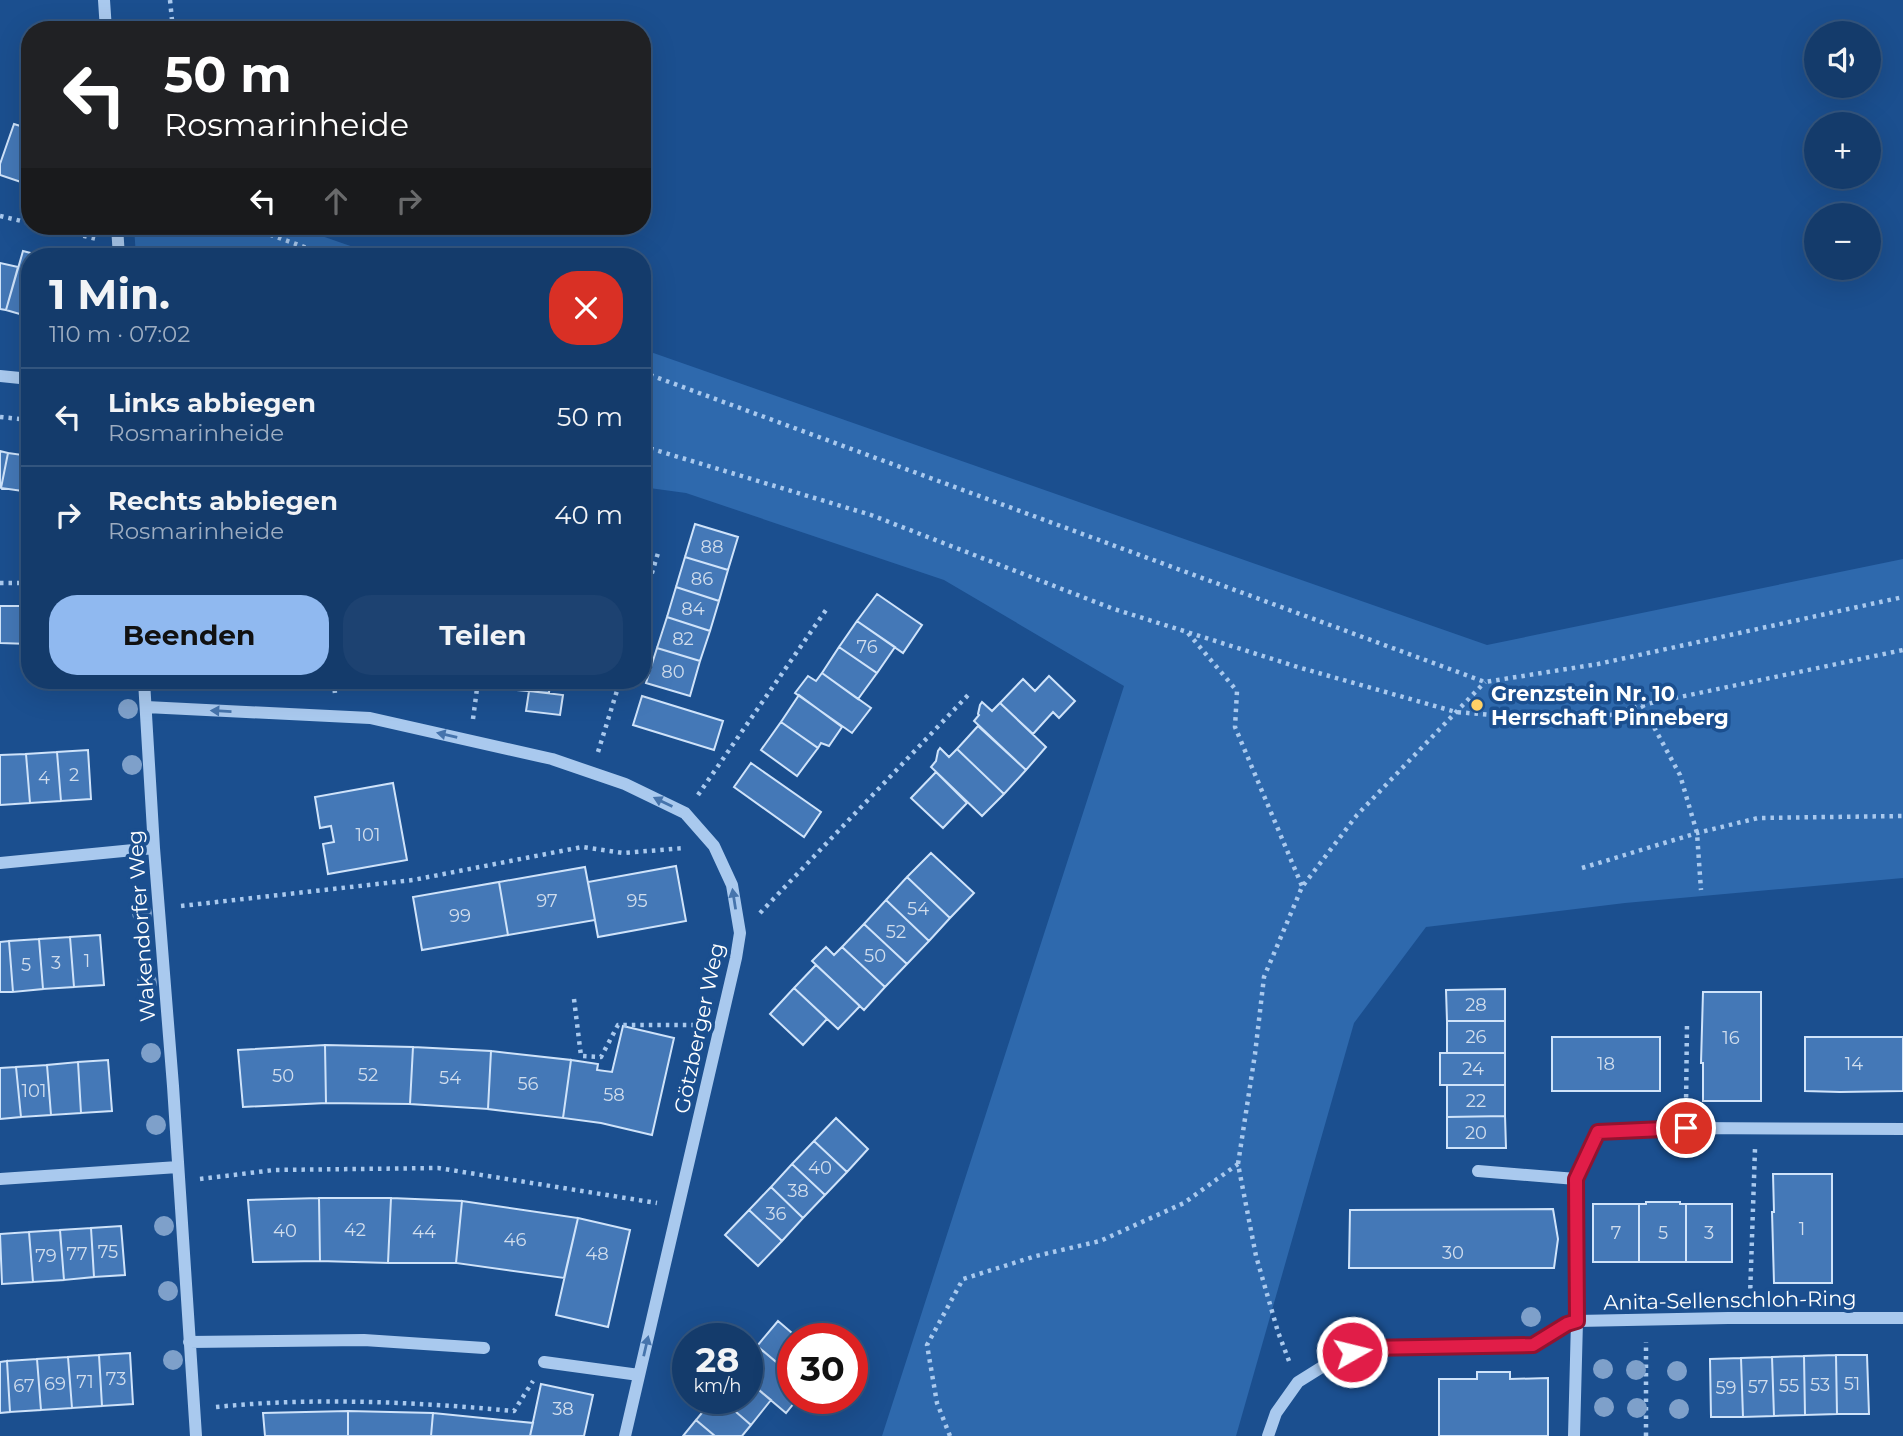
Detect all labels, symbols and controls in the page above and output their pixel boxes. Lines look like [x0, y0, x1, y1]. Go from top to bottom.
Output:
map controls [1804, 21, 1881, 280]
button: sound [1804, 21, 1881, 98]
text: 50 m [164, 45, 292, 104]
icon: left [49, 49, 140, 140]
text: Rosmarinheide [164, 105, 409, 144]
button: + [1804, 112, 1881, 189]
icon: left [244, 182, 282, 220]
icon: ahead [317, 182, 355, 220]
icon: right [390, 182, 428, 220]
button: − [1804, 203, 1881, 280]
text: 1 Min. [49, 268, 170, 320]
button: close [549, 271, 623, 345]
text: 110 m · 07:02 [49, 320, 190, 348]
text: Links abbiegen [108, 387, 316, 419]
icon: left [49, 398, 87, 436]
text: 50 m [557, 401, 623, 433]
text: Rosmarinheide [108, 419, 284, 447]
text: Rechts abbiegen [108, 485, 338, 517]
icon: right [49, 496, 87, 534]
text: 40 m [554, 499, 623, 531]
text: Rosmarinheide [108, 517, 284, 545]
house number: 88 [701, 536, 723, 558]
house number: 86 [691, 568, 713, 590]
button: Beenden [49, 595, 329, 675]
button: Teilen [343, 595, 623, 675]
house number: 84 [681, 598, 705, 620]
house number: 82 [672, 628, 694, 650]
house number: 76 [856, 636, 878, 658]
house number: 80 [661, 661, 685, 683]
place label: Grenzstein Nr. 10 Herrschaft Pinneberg [1491, 681, 1729, 730]
marker: Grenzstein Nr. 10 Herrschaft Pinneberg [1469, 697, 1485, 713]
one-way arrow [210, 705, 232, 716]
one-way arrow [436, 730, 458, 741]
house number: 2 [69, 764, 79, 786]
house number: 4 [38, 767, 50, 789]
one-way arrow [653, 796, 673, 808]
house number: 101 [356, 824, 380, 846]
street label: Wakendorfer Weg [122, 829, 160, 1023]
one-way arrow [729, 888, 740, 910]
house number: 97 [536, 890, 558, 912]
house number: 95 [626, 890, 648, 912]
house number: 54 [907, 898, 929, 920]
house number: 99 [449, 905, 471, 927]
house number: 52 [886, 921, 906, 943]
street label: Götzberger Weg [669, 940, 729, 1116]
house number: 50 [864, 945, 886, 967]
house number: 1 [84, 950, 90, 972]
house number: 3 [51, 952, 61, 974]
house number: 5 [21, 954, 31, 976]
house number: 28 [1465, 994, 1487, 1016]
house number: 26 [1465, 1026, 1487, 1048]
house number: 16 [1722, 1027, 1740, 1049]
house number: 18 [1597, 1053, 1615, 1075]
house number: 14 [1845, 1053, 1863, 1075]
house number: 24 [1462, 1058, 1484, 1080]
house number: 52 [358, 1064, 378, 1086]
house number: 50 [272, 1065, 294, 1087]
house number: 54 [439, 1067, 461, 1089]
house number: 56 [517, 1073, 539, 1095]
house number: 101 [22, 1080, 46, 1102]
house number: 58 [603, 1084, 625, 1106]
house number: 22 [1466, 1090, 1486, 1112]
pin [1656, 1098, 1716, 1158]
icon: arrive [1667, 1109, 1705, 1147]
house number: 20 [1465, 1122, 1487, 1144]
house number: 40 [808, 1157, 832, 1179]
house number: 38 [787, 1180, 809, 1202]
house number: 36 [765, 1203, 787, 1225]
house number: 1 [1799, 1218, 1805, 1240]
house number: 42 [344, 1219, 366, 1241]
house number: 40 [273, 1220, 297, 1242]
house number: 44 [412, 1221, 436, 1243]
house number: 7 [1611, 1222, 1621, 1244]
house number: 5 [1658, 1222, 1668, 1244]
house number: 3 [1704, 1222, 1714, 1244]
house number: 46 [504, 1229, 526, 1251]
house number: 75 [98, 1241, 118, 1263]
house number: 30 [1442, 1242, 1464, 1264]
house number: 77 [66, 1243, 88, 1265]
house number: 48 [585, 1243, 609, 1265]
house number: 79 [35, 1245, 57, 1267]
street label: Anita-Sellenschloh-Ring [1603, 1285, 1857, 1315]
position arrow [1315, 1315, 1389, 1389]
speed limit sign: 30 [777, 1323, 868, 1414]
one-way arrow [641, 1335, 652, 1357]
text: 28 [696, 1338, 739, 1381]
house number: 73 [106, 1368, 126, 1390]
house number: 71 [76, 1371, 94, 1393]
house number: 69 [44, 1373, 66, 1395]
house number: 51 [1844, 1373, 1860, 1395]
house number: 53 [1810, 1374, 1830, 1396]
house number: 67 [13, 1375, 35, 1397]
text: km/h [693, 1375, 742, 1397]
house number: 55 [1779, 1375, 1799, 1397]
house number: 57 [1748, 1376, 1768, 1398]
house number: 59 [1715, 1377, 1737, 1399]
house number: 38 [552, 1398, 574, 1420]

